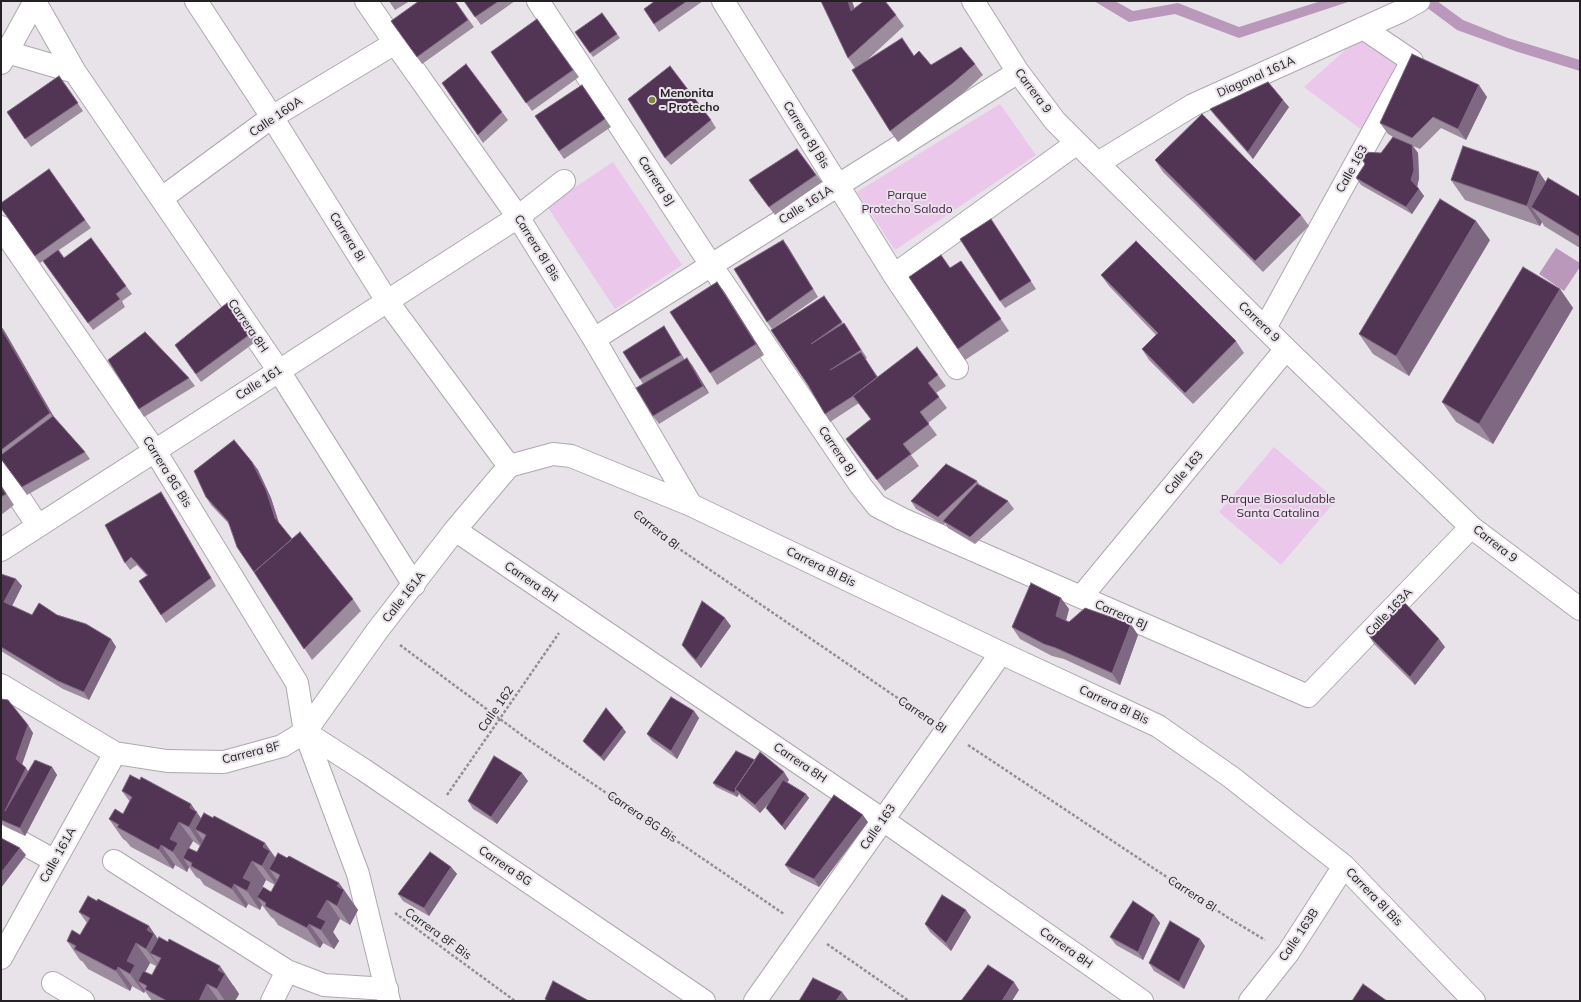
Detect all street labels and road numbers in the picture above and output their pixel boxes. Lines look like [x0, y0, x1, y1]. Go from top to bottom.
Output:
street label: Diagonal 161A [1215, 53, 1297, 101]
street label: Carrera 9 [1012, 66, 1054, 116]
street label: Calle 160A [247, 94, 305, 140]
street label: Carrera 8J Bis [780, 99, 832, 171]
street label: Calle 163 [1333, 143, 1371, 195]
street label: Carrera 8J [635, 154, 677, 208]
street label: Calle 161A [776, 183, 836, 227]
street label: Carrera 8I [326, 210, 368, 264]
street label: Carrera 8I Bis [511, 212, 563, 284]
street label: Carrera 8H [225, 297, 271, 355]
street label: Carrera 9 [1235, 299, 1283, 345]
street label: Calle 161 [233, 363, 285, 403]
street label: Carrera 8J [815, 424, 859, 478]
street label: Carrera 8G Bis [139, 434, 195, 510]
street label: Calle 163 [1162, 448, 1206, 498]
street label: Carrera 8I [630, 507, 682, 553]
street label: Carrera 9 [1470, 522, 1520, 566]
street label: Carrera 8I Bis [784, 544, 858, 590]
street label: Carrera 8H [502, 559, 560, 605]
street label: Calle 161A [380, 569, 428, 625]
street label: Calle 163A [1363, 585, 1415, 639]
street label: Carrera 8J [1092, 597, 1150, 633]
street label: Calle 162 [475, 683, 517, 735]
street label: Carrera 8I Bis [1077, 683, 1151, 727]
street label: Carrera 8I [895, 694, 949, 736]
street label: Carrera 8F [221, 739, 281, 767]
street label: Carrera 8H [771, 740, 829, 786]
street label: Carrera 8G Bis [604, 788, 680, 846]
street label: Calle 163 [857, 801, 899, 853]
street label: Calle 161A [37, 825, 79, 885]
street label: Carrera 8G [476, 843, 534, 889]
street label: Carrera 8I Bis [1343, 865, 1405, 929]
street label: Carrera 8I [1165, 873, 1219, 915]
street label: Carrera 8F Bis [402, 905, 474, 963]
street label: Calle 163B [1276, 906, 1322, 964]
street label: Carrera 8H [1037, 924, 1095, 972]

